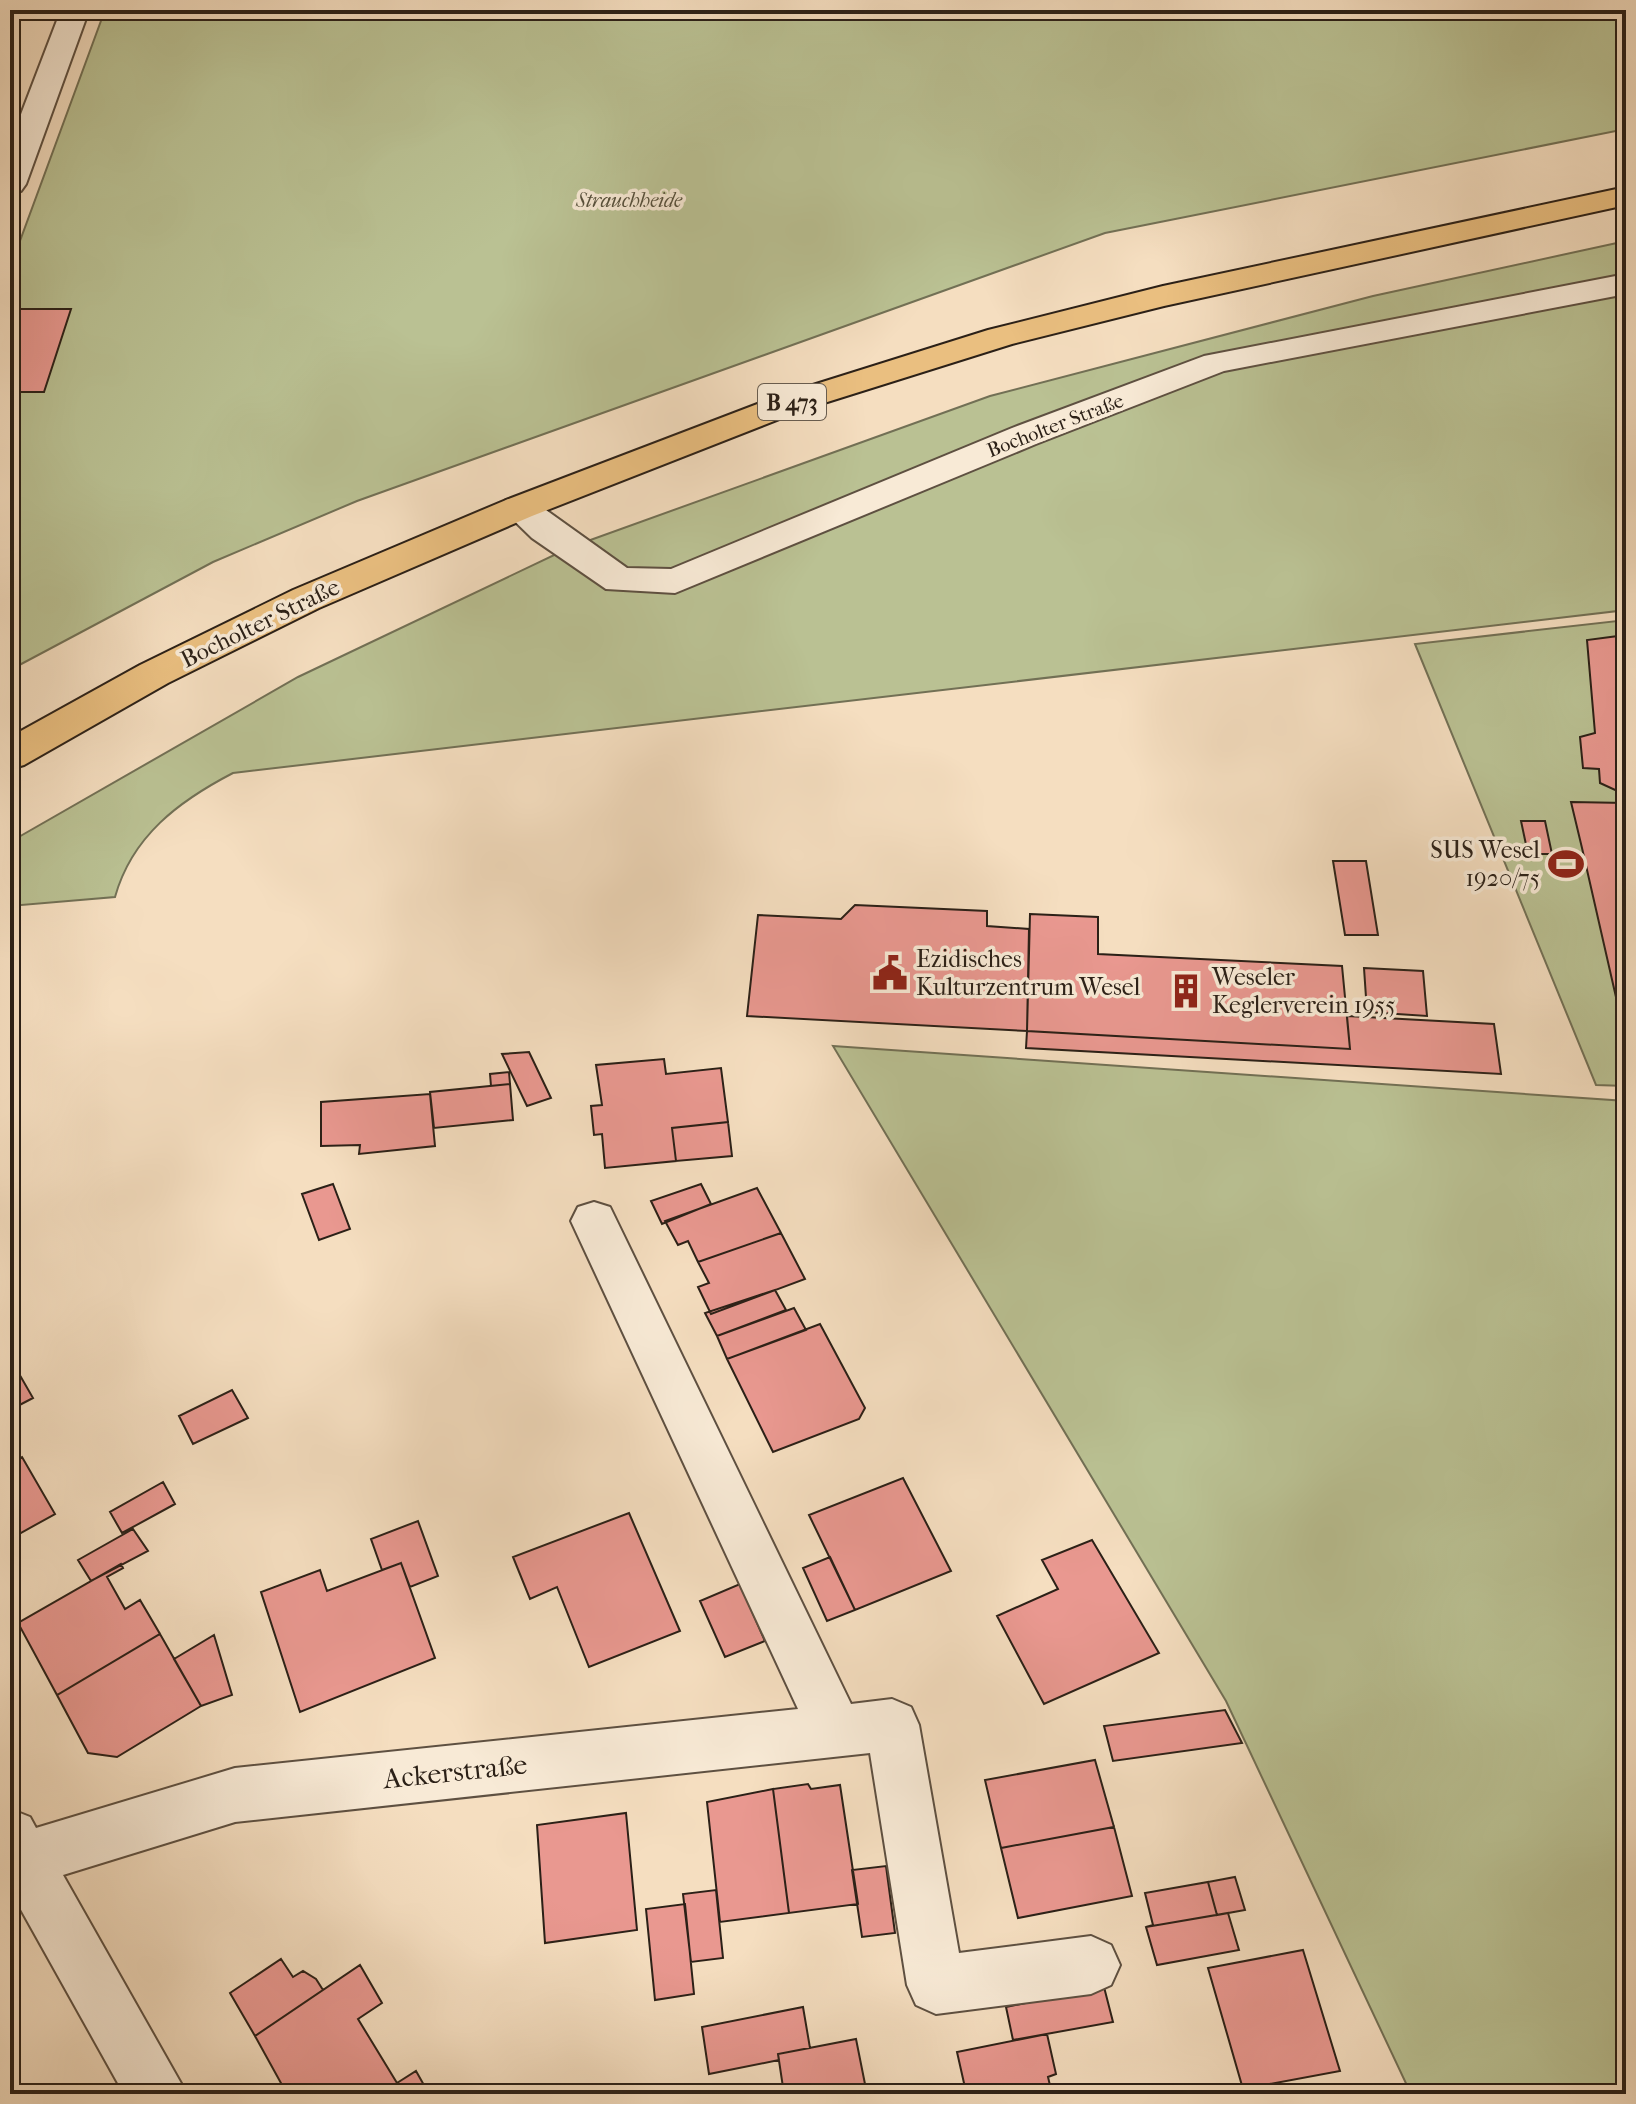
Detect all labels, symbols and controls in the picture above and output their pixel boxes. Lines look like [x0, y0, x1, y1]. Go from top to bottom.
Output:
park label: Strauchheide [575, 189, 683, 212]
road number: B 473 [758, 384, 826, 420]
street label: Bocholter Straße [984, 389, 1127, 462]
street label: Bocholter Straße [176, 572, 344, 674]
place label: SUS Wesel 1920/75 [1430, 836, 1540, 892]
sports icon: SUS Wesel 1920/75 [1547, 845, 1585, 883]
place label: Ezidisches Kulturzentrum Wesel [916, 945, 1141, 1001]
public building icon: Ezidisches Kulturzentrum Wesel [871, 954, 909, 992]
place label: Weseler Keglerverein 1955 [1211, 963, 1396, 1019]
building icon: Weseler Keglerverein 1955 [1167, 972, 1205, 1010]
street label: Ackerstraße [380, 1748, 529, 1796]

